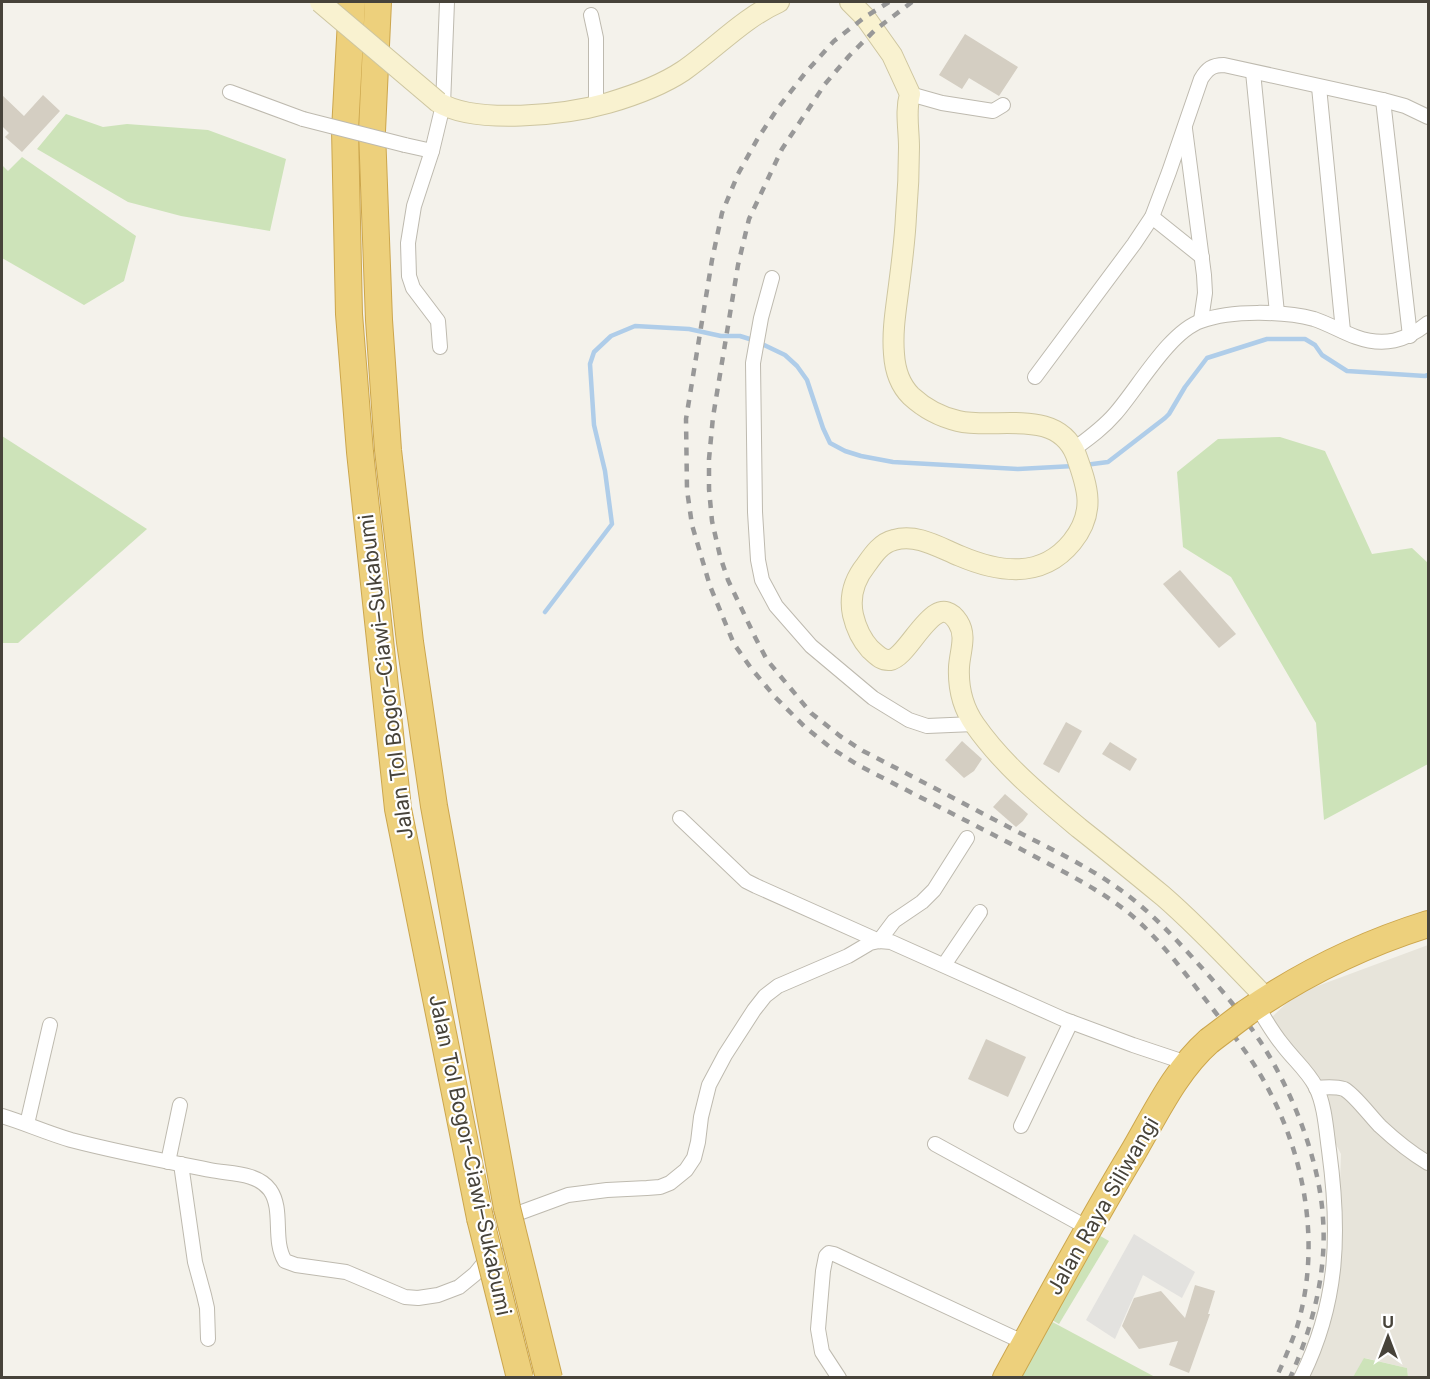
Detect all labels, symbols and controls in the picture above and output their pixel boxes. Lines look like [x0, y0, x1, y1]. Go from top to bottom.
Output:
street label: Jalan Tol Bogor–Ciawi–Sukabumi [353, 513, 418, 841]
street label: Jalan Tol Bogor–Ciawi–Sukabumi [424, 992, 517, 1318]
street label: Jalan Raya Siliwangi [1041, 1112, 1164, 1299]
north arrow [1358, 1307, 1418, 1367]
text: U [1382, 1312, 1394, 1332]

